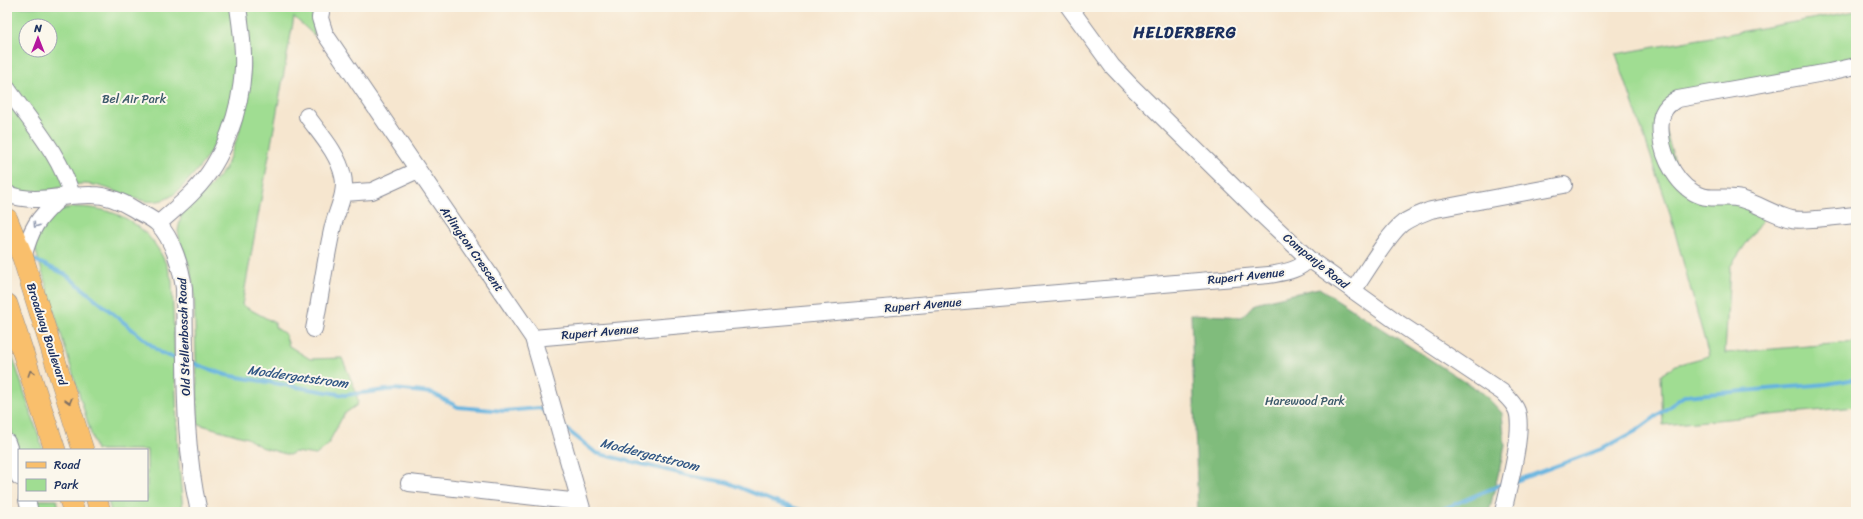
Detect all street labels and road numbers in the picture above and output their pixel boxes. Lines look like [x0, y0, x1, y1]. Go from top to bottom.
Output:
street label: Arlington Crescent [434, 201, 510, 297]
street label: Companje Road [1278, 227, 1355, 295]
street label: Rupert Avenue [1206, 261, 1286, 291]
street label: Old Stellenbosch Road [171, 277, 197, 396]
street label: Broadway Boulevard [20, 280, 74, 389]
street label: Rupert Avenue [883, 291, 963, 319]
street label: Rupert Avenue [560, 318, 640, 346]

